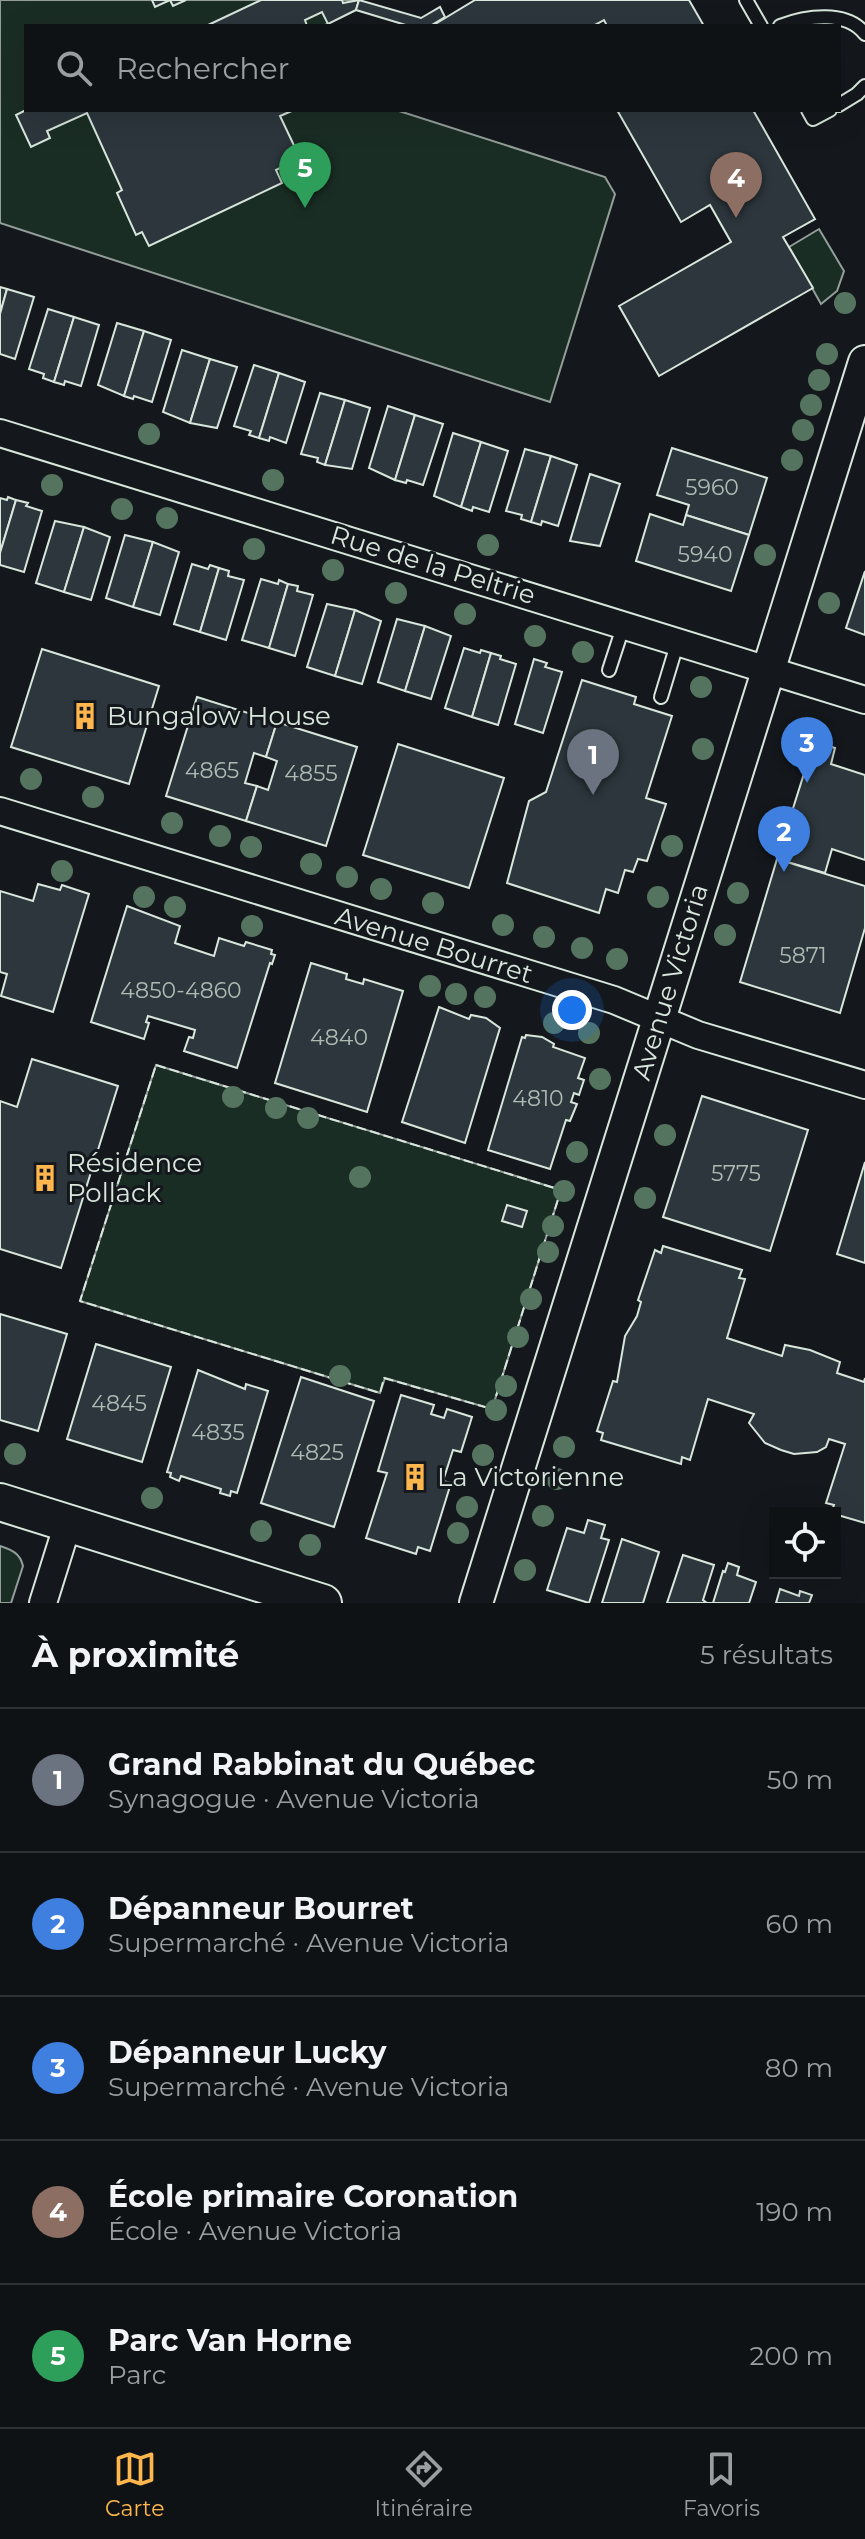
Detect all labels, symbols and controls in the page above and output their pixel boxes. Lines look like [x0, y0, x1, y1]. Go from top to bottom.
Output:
search box [24, 24, 841, 112]
icon: search [52, 46, 96, 90]
text: Rechercher [116, 50, 290, 87]
pin: 5 [279, 142, 331, 208]
pin: 4 [710, 152, 762, 218]
house number: 5960 [685, 474, 739, 501]
street label: Rue de la Peltrie [327, 519, 539, 611]
house number: 5940 [678, 541, 732, 568]
place label: Bungalow House [107, 700, 331, 732]
building icon: Bungalow House [70, 701, 100, 731]
pin: 3 [781, 717, 833, 783]
pin: 1 [567, 729, 619, 795]
house number: 4865 [185, 757, 239, 784]
house number: 4855 [284, 760, 338, 787]
pin: 2 [758, 806, 810, 872]
street label: Avenue Victoria [625, 880, 715, 1084]
street label: Avenue Bourret [331, 900, 537, 990]
house number: 5871 [779, 942, 827, 969]
house number: 4850-4860 [120, 977, 242, 1004]
your location [552, 990, 592, 1030]
house number: 4840 [310, 1024, 368, 1051]
house number: 4810 [512, 1085, 564, 1112]
place label: Résidence Pollack [67, 1147, 202, 1209]
house number: 5775 [711, 1160, 761, 1187]
building icon: Résidence Pollack [30, 1163, 60, 1193]
house number: 4845 [91, 1390, 147, 1417]
house number: 4835 [191, 1419, 245, 1446]
house number: 4825 [290, 1439, 344, 1466]
place label: La Victorienne [437, 1461, 624, 1493]
building icon: La Victorienne [400, 1462, 430, 1492]
map controls [769, 1507, 841, 1579]
button: locate [769, 1507, 841, 1579]
text: À proximité [32, 1634, 239, 1676]
text: 5 résultats [700, 1639, 833, 1671]
text: Grand Rabbinat du Québec [108, 1746, 535, 1783]
text: 1 [53, 1764, 63, 1796]
text: 50 m [767, 1764, 833, 1796]
text: Synagogue · Avenue Victoria [108, 1783, 480, 1815]
text: Dépanneur Bourret [108, 1890, 414, 1927]
text: 2 [50, 1908, 66, 1940]
text: 60 m [766, 1908, 833, 1940]
text: Supermarché · Avenue Victoria [108, 1927, 509, 1959]
text: Dépanneur Lucky [108, 2034, 386, 2071]
text: 3 [50, 2052, 66, 2084]
text: 80 m [765, 2052, 833, 2084]
text: Supermarché · Avenue Victoria [108, 2071, 509, 2103]
text: École primaire Coronation [108, 2178, 518, 2215]
text: 4 [49, 2196, 67, 2228]
text: 190 m [756, 2196, 833, 2228]
text: École · Avenue Victoria [108, 2215, 402, 2247]
text: Parc Van Horne [108, 2322, 352, 2359]
text: 5 [50, 2340, 66, 2372]
text: 200 m [749, 2340, 833, 2372]
text: Parc [108, 2359, 166, 2391]
tab: Carte [105, 2447, 164, 2522]
tab: Itinéraire [375, 2447, 473, 2522]
tab: Favoris [683, 2447, 760, 2522]

